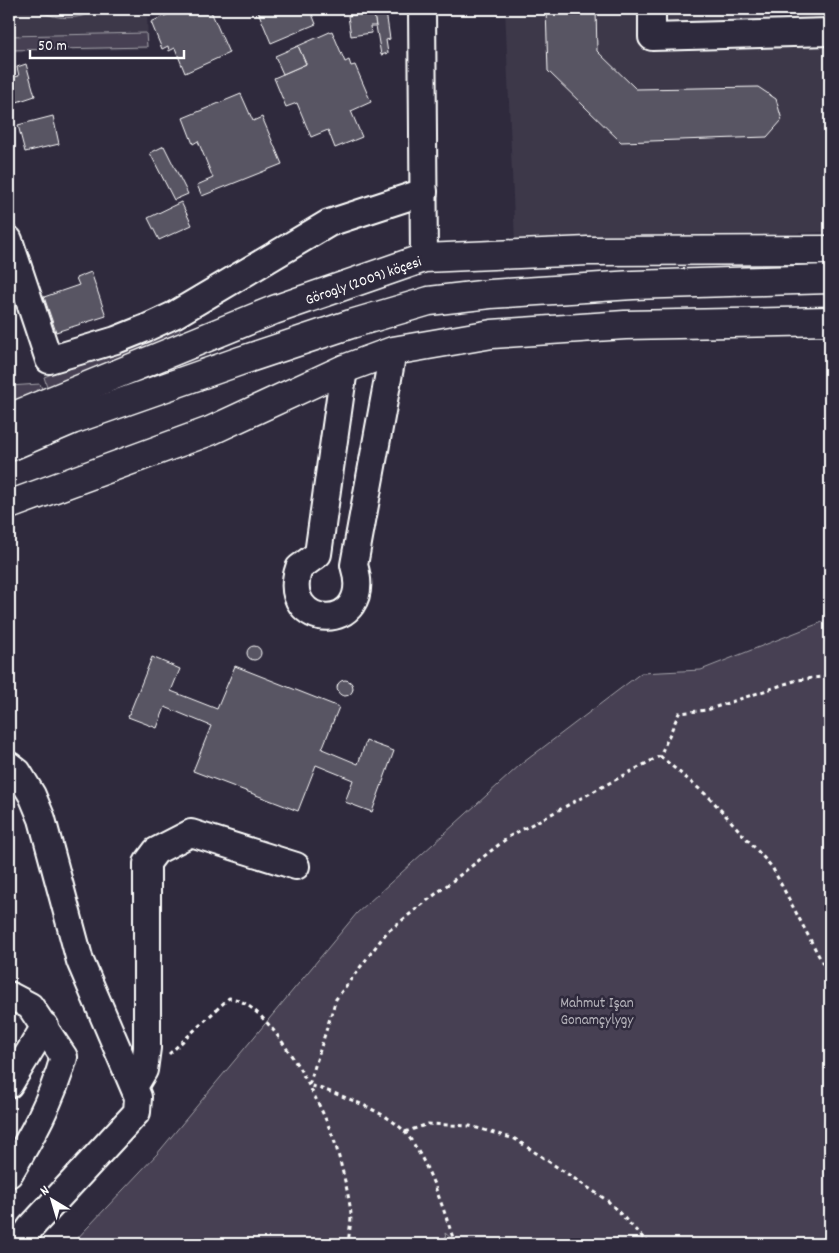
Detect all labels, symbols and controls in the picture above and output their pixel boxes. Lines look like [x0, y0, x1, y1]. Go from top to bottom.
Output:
scale bar [30, 28, 184, 60]
text: 50 m [38, 36, 67, 58]
street label: Görogly (2009) köçesi [303, 252, 425, 312]
park label: Mahmut Işan Gonamçylygy [560, 993, 634, 1032]
north arrow [28, 1176, 78, 1226]
text: N [36, 1181, 54, 1201]

